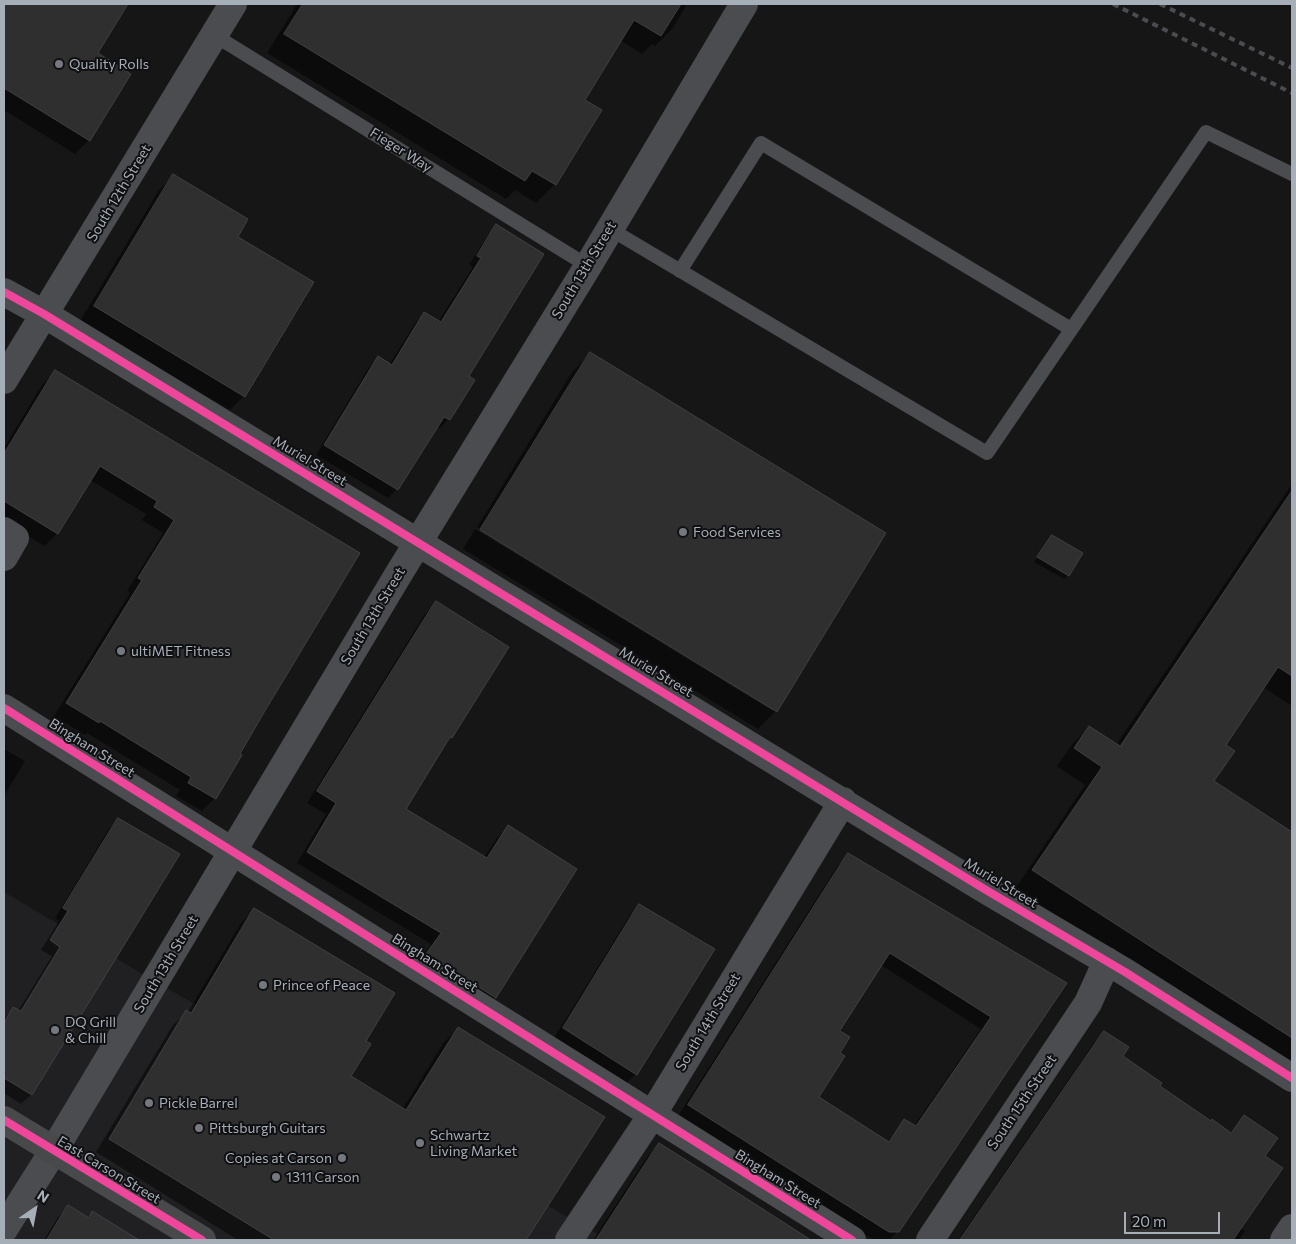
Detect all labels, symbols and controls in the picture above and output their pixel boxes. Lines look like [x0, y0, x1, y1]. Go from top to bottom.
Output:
place label: Quality Rolls [69, 56, 149, 72]
marker: Quality Rolls [53, 58, 65, 70]
street label: Fieger Way [367, 124, 435, 176]
street label: South 12th Street [83, 141, 155, 245]
street label: South 13th Street [548, 218, 620, 322]
street label: Muriel Street [270, 432, 350, 490]
place label: Food Services [693, 524, 781, 540]
marker: Food Services [677, 526, 689, 538]
street label: South 13th Street [337, 564, 409, 668]
place label: ultiMET Fitness [131, 643, 231, 659]
street label: Muriel Street [616, 643, 696, 701]
marker: ultiMET Fitness [115, 645, 127, 657]
street label: Bingham Street [46, 715, 138, 781]
street label: Muriel Street [961, 854, 1041, 912]
street label: South 13th Street [130, 912, 202, 1016]
street label: Bingham Street [389, 930, 481, 996]
street label: South 14th Street [672, 970, 744, 1074]
place label: Prince of Peace [273, 977, 370, 993]
marker: Prince of Peace [257, 979, 269, 991]
place label: DQ Grill & Chill [65, 1014, 116, 1046]
marker: DQ Grill & Chill [49, 1024, 61, 1036]
street label: South 15th Street [984, 1051, 1060, 1153]
place label: Pickle Barrel [159, 1095, 238, 1111]
marker: Pickle Barrel [143, 1097, 155, 1109]
place label: Pittsburgh Guitars [209, 1120, 326, 1136]
marker: Pittsburgh Guitars [193, 1122, 205, 1134]
place label: Schwartz Living Market [430, 1127, 517, 1160]
street label: East Carson Street [54, 1133, 164, 1207]
marker: Schwartz Living Market [414, 1137, 426, 1149]
street label: Bingham Street [732, 1146, 824, 1212]
place label: Copies at Carson [225, 1150, 332, 1166]
marker: Copies at Carson [336, 1152, 348, 1164]
place label: 1311 Carson [286, 1169, 360, 1185]
marker: 1311 Carson [270, 1171, 282, 1183]
north arrow [10, 1184, 60, 1234]
text: N [34, 1186, 52, 1206]
scale bar [1126, 1202, 1222, 1234]
text: 20 m [1132, 1212, 1166, 1230]

